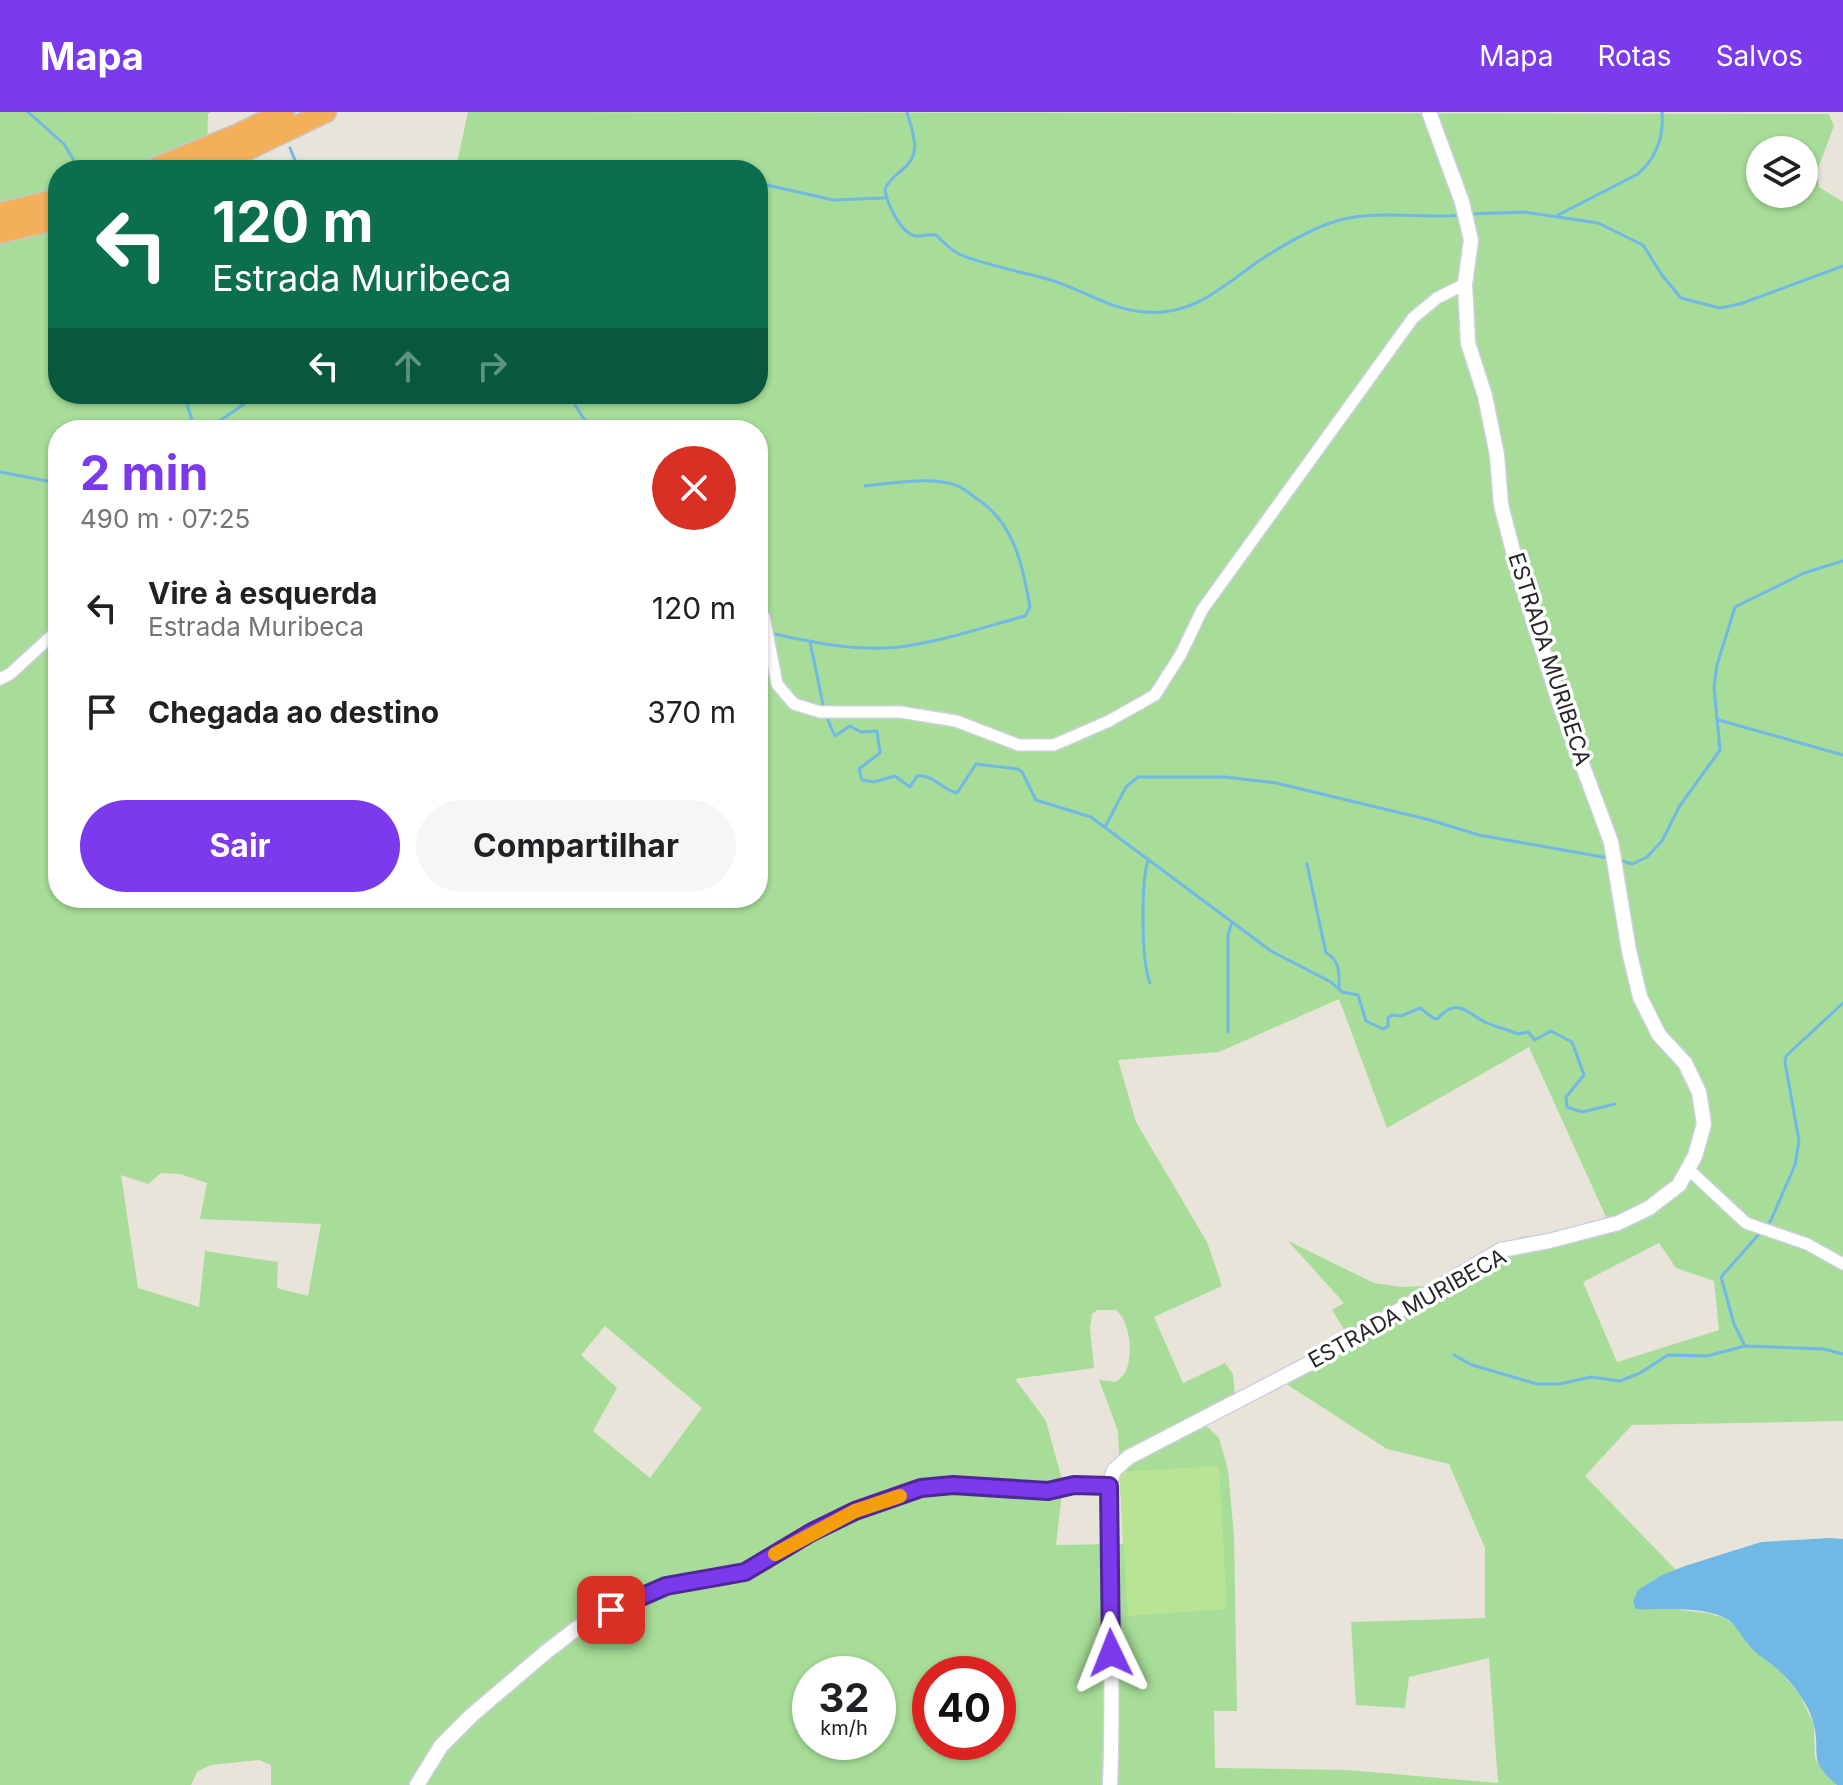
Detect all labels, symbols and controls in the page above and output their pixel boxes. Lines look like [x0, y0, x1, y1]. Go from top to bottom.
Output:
text: Mapa [40, 33, 144, 79]
text: Mapa [1479, 39, 1553, 73]
text: Rotas [1597, 39, 1672, 73]
text: Salvos [1716, 39, 1803, 73]
map controls [1746, 136, 1818, 208]
button: layers [1746, 136, 1818, 208]
text: 120 m [212, 188, 374, 256]
icon: left [80, 192, 184, 296]
text: Estrada Muribeca [212, 256, 511, 300]
icon: left [302, 344, 346, 388]
icon: ahead [386, 344, 430, 388]
icon: right [470, 344, 514, 388]
text: 2 min [80, 443, 208, 502]
button: close [652, 446, 736, 530]
text: 490 m · 07:25 [80, 503, 250, 534]
street label: ESTRADA MURIBECA [1503, 549, 1597, 769]
text: Vire à esquerda [148, 575, 377, 611]
icon: left [80, 586, 124, 630]
text: 120 m [652, 590, 736, 626]
text: Estrada Muribeca [148, 611, 364, 642]
icon: arrive [80, 690, 124, 734]
text: Chegada ao destino [148, 694, 439, 730]
text: 370 m [647, 694, 736, 730]
button: Sair [80, 800, 400, 892]
button: Compartilhar [416, 800, 736, 892]
street label: ESTRADA MURIBECA [1304, 1243, 1510, 1373]
pin [577, 1576, 645, 1644]
icon: arrive [589, 1588, 633, 1632]
position arrow [1069, 1611, 1153, 1695]
speed limit sign: 40 [912, 1656, 1016, 1760]
text: 32 [818, 1673, 870, 1722]
text: km/h [820, 1716, 868, 1740]

